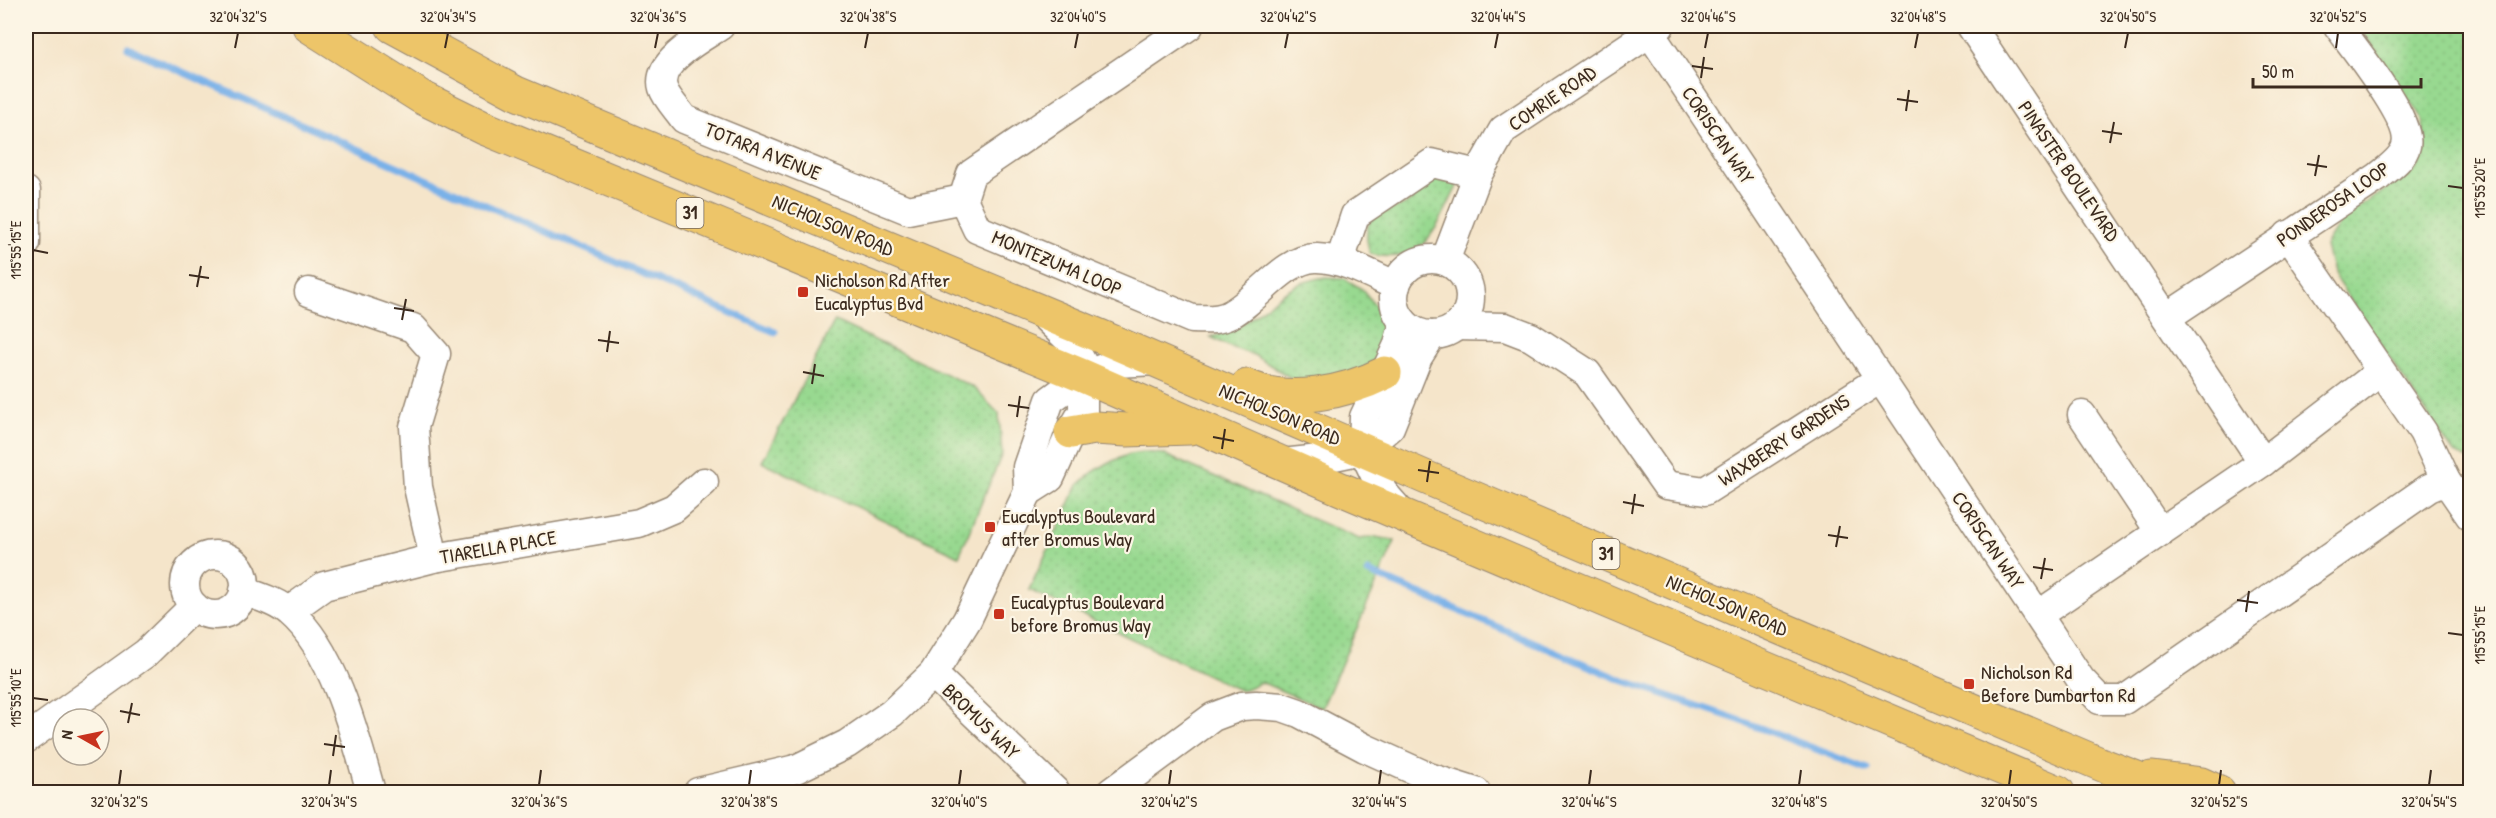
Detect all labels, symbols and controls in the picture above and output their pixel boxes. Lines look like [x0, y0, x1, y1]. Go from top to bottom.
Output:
text: 32°04'32"S [209, 6, 267, 27]
text: 32°04'34"S [420, 6, 476, 27]
text: 32°04'36"S [630, 6, 686, 27]
text: 32°04'38"S [840, 6, 896, 27]
text: 32°04'40"S [1050, 6, 1106, 27]
text: 32°04'42"S [1260, 6, 1316, 27]
text: 32°04'44"S [1471, 6, 1525, 27]
text: 32°04'46"S [1680, 6, 1736, 27]
text: 32°04'48"S [1890, 6, 1946, 27]
text: 32°04'50"S [2100, 6, 2156, 27]
text: 32°04'52"S [2310, 6, 2367, 27]
scale bar [2253, 51, 2421, 89]
street label: COMRIE ROAD [1502, 58, 1601, 137]
text: 50 m [2262, 59, 2294, 84]
street label: CORISCAN WAY [1676, 81, 1761, 189]
street label: PINASTER BOULEVARD [2012, 95, 2127, 247]
street label: TOTARA AVENUE [701, 115, 826, 186]
street label: PONDEROSA LOOP [2271, 154, 2395, 253]
text: 115°55'20"E [2469, 157, 2490, 218]
street label: NICHOLSON ROAD [768, 187, 898, 262]
road number: 31 [676, 198, 704, 228]
text: 115°55'15"E [5, 220, 26, 279]
street label: MONTEZUMA LOOP [988, 223, 1126, 302]
place label: Nicholson Rd After Eucalyptus Bvd [815, 266, 950, 316]
marker: Nicholson Rd After Eucalyptus Bvd [796, 285, 810, 299]
street label: NICHOLSON ROAD [1215, 376, 1345, 451]
street label: WAXBERRY GARDENS [1713, 387, 1855, 492]
street label: CORISCAN WAY [1946, 486, 2031, 594]
place label: Eucalyptus Boulevard after Bromus Way [1002, 502, 1155, 552]
marker: Eucalyptus Boulevard after Bromus Way [983, 520, 997, 534]
street label: TIARELLA PLACE [438, 523, 558, 570]
road number: 31 [1592, 539, 1620, 569]
street label: NICHOLSON ROAD [1662, 567, 1792, 642]
place label: Eucalyptus Boulevard before Bromus Way [1011, 588, 1164, 638]
text: 115°55'15"E [2469, 605, 2490, 664]
marker: Eucalyptus Boulevard before Bromus Way [992, 607, 1006, 621]
place label: Nicholson Rd Before Dumbarton Rd [1981, 658, 2135, 708]
text: 115°55'10"E [5, 668, 26, 728]
street label: BROMUS WAY [937, 677, 1026, 764]
marker: Nicholson Rd Before Dumbarton Rd [1962, 677, 1976, 691]
north arrow [51, 707, 111, 767]
text: N [55, 728, 78, 741]
text: 32°04'32"S [90, 791, 148, 812]
text: 32°04'34"S [301, 791, 357, 812]
text: 32°04'36"S [511, 791, 567, 812]
text: 32°04'38"S [721, 791, 777, 812]
text: 32°04'40"S [931, 791, 987, 812]
text: 32°04'42"S [1141, 791, 1197, 812]
text: 32°04'44"S [1352, 791, 1406, 812]
text: 32°04'46"S [1561, 791, 1617, 812]
text: 32°04'48"S [1771, 791, 1827, 812]
text: 32°04'50"S [1981, 791, 2037, 812]
text: 32°04'52"S [2191, 791, 2248, 812]
text: 32°04'54"S [2401, 791, 2457, 812]

